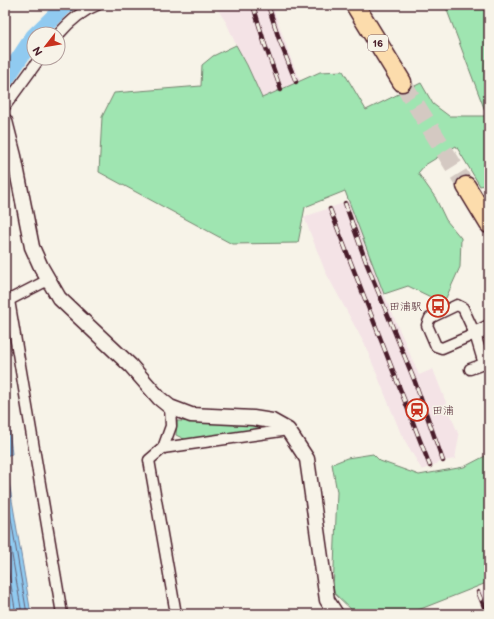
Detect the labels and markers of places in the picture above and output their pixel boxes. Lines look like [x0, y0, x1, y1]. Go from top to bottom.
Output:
bus stop icon: 田浦駅 [425, 293, 451, 319]
place label: 田浦駅 [389, 300, 422, 313]
station icon: 田浦 [404, 397, 430, 423]
place label: 田浦 [432, 404, 454, 417]

